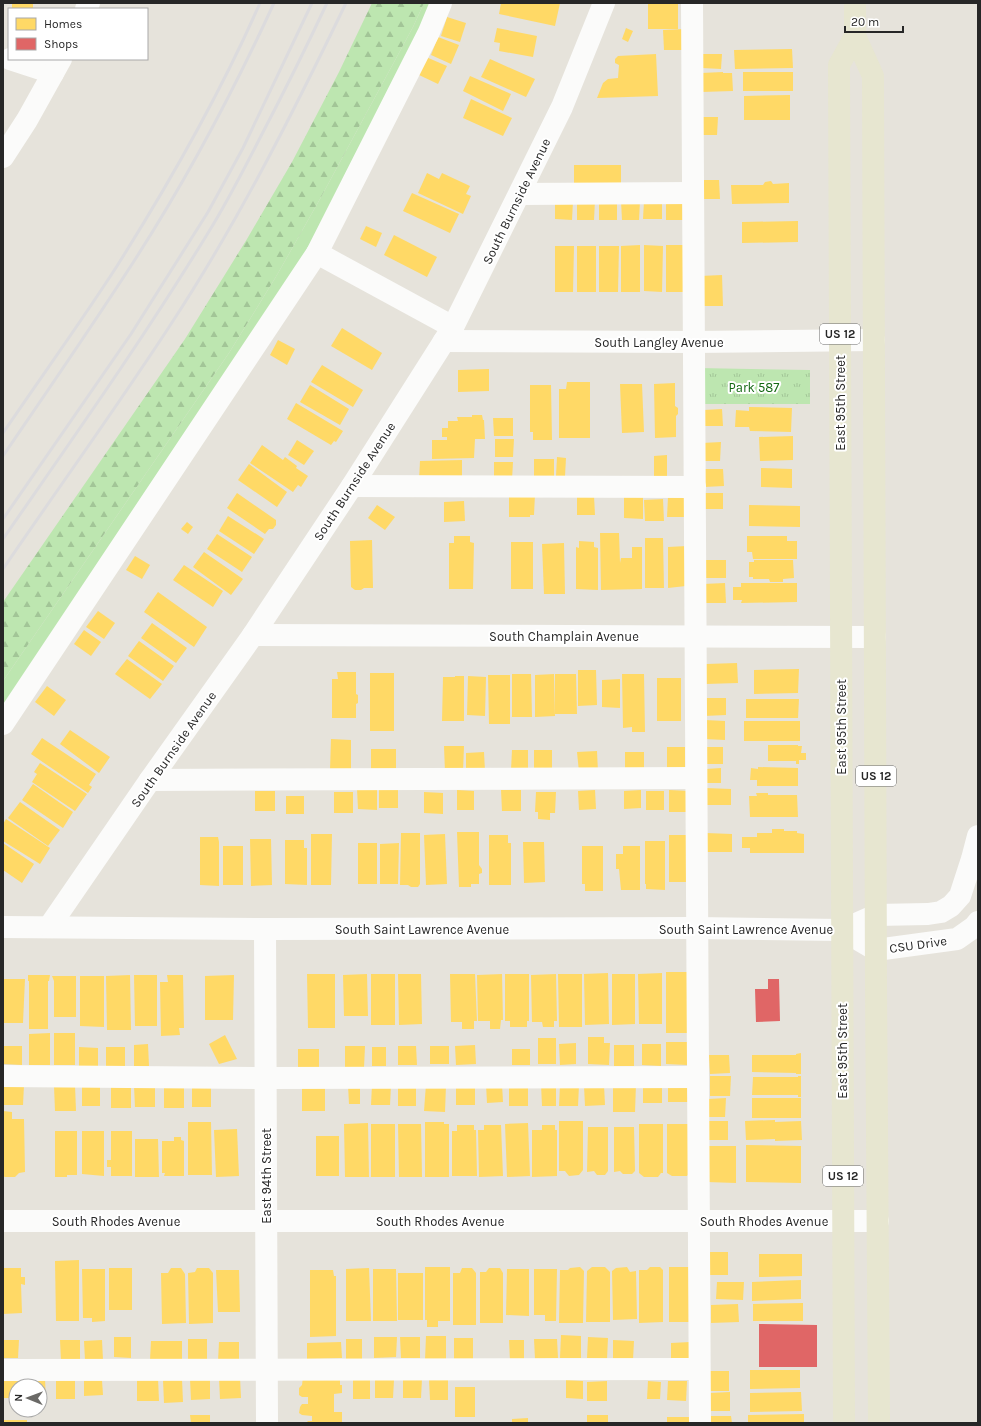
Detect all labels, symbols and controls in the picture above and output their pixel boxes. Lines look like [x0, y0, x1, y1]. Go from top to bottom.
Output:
legend [8, 8, 148, 60]
scale bar [845, 8, 903, 34]
text: 20 m [851, 15, 879, 29]
text: Homes [44, 17, 82, 31]
text: Shops [44, 37, 78, 51]
street label: South Burnside Avenue [479, 136, 554, 267]
road number: US 12 [820, 324, 860, 344]
street label: South Langley Avenue [594, 335, 724, 350]
street label: East 95th Street [833, 355, 848, 451]
park label: Park 587 [729, 380, 779, 395]
street label: South Burnside Avenue [311, 419, 398, 543]
street label: South Champlain Avenue [489, 629, 639, 644]
street label: East 95th Street [834, 679, 849, 775]
street label: South Burnside Avenue [128, 688, 219, 810]
road number: US 12 [856, 766, 896, 786]
street label: South Saint Lawrence Avenue [335, 922, 510, 937]
street label: South Saint Lawrence Avenue [659, 922, 834, 937]
street label: CSU Drive [888, 933, 948, 956]
street label: East 95th Street [835, 1003, 850, 1099]
street label: East 94th Street [259, 1128, 274, 1224]
road number: US 12 [823, 1166, 863, 1186]
street label: South Rhodes Avenue [52, 1214, 181, 1229]
street label: South Rhodes Avenue [376, 1214, 505, 1229]
street label: South Rhodes Avenue [700, 1214, 829, 1229]
north arrow [8, 1378, 48, 1418]
text: N [12, 1394, 25, 1402]

